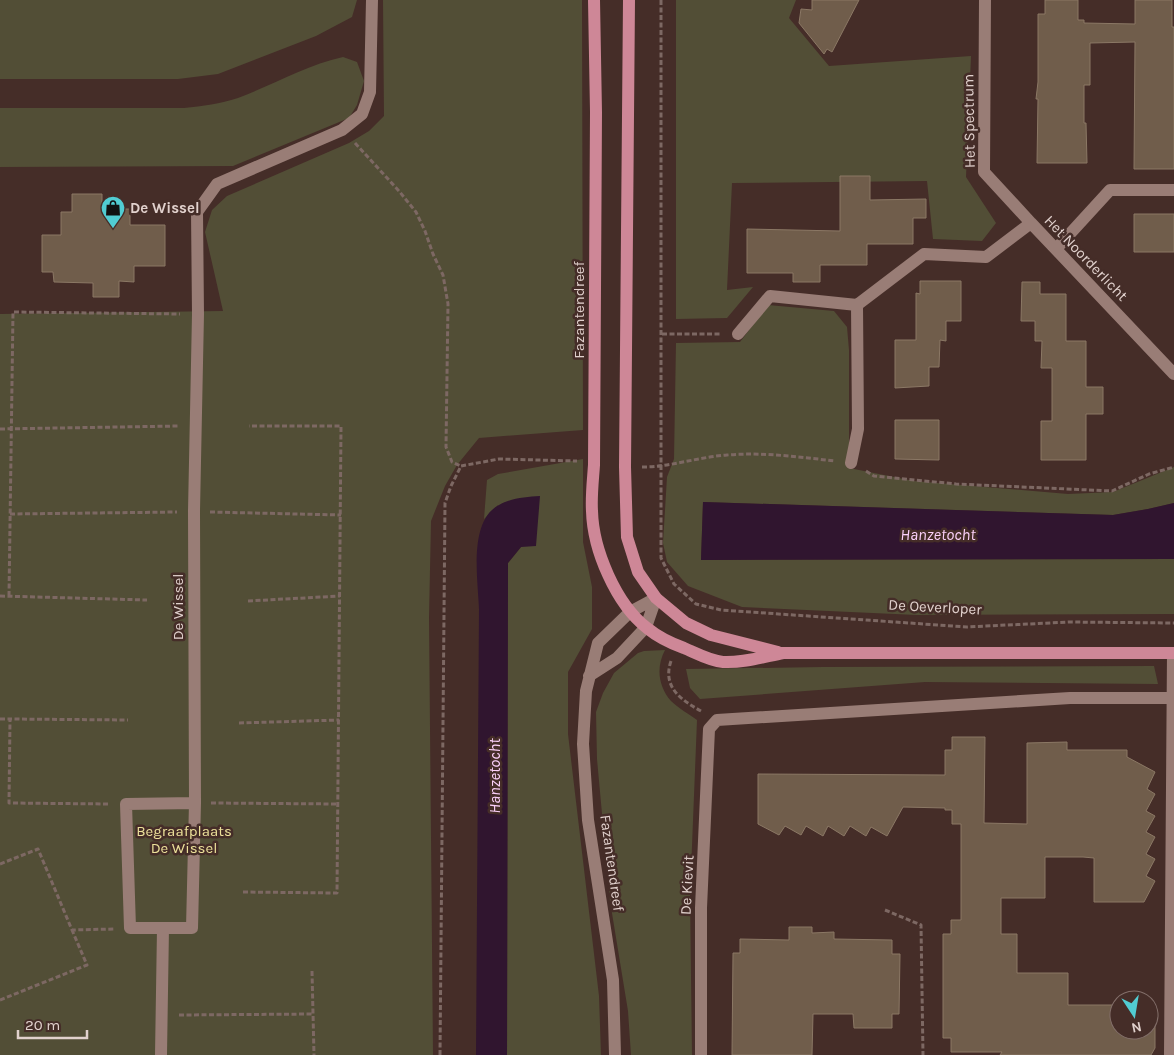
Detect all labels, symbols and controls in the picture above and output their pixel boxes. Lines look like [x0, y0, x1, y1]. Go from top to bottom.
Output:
street label: Het Spectrum [959, 74, 979, 168]
shop icon: De Wissel [100, 195, 126, 229]
place label: De Wissel [130, 199, 200, 217]
street label: Het Noorderlicht [1041, 211, 1132, 305]
street label: Fazantendreef [570, 260, 588, 359]
water label: Hanzetocht [900, 525, 976, 544]
street label: De Wissel [169, 574, 187, 640]
street label: De Oeverloper [888, 596, 983, 618]
water label: Hanzetocht [485, 738, 504, 814]
street label: Fazantendreef [596, 814, 628, 913]
park label: Begraafplaats De Wissel [136, 822, 232, 857]
street label: De Kievit [676, 854, 698, 915]
north arrow [1109, 990, 1159, 1040]
scale bar [18, 1008, 86, 1040]
text: 20 m [25, 1016, 60, 1034]
text: N [1130, 1018, 1143, 1037]

